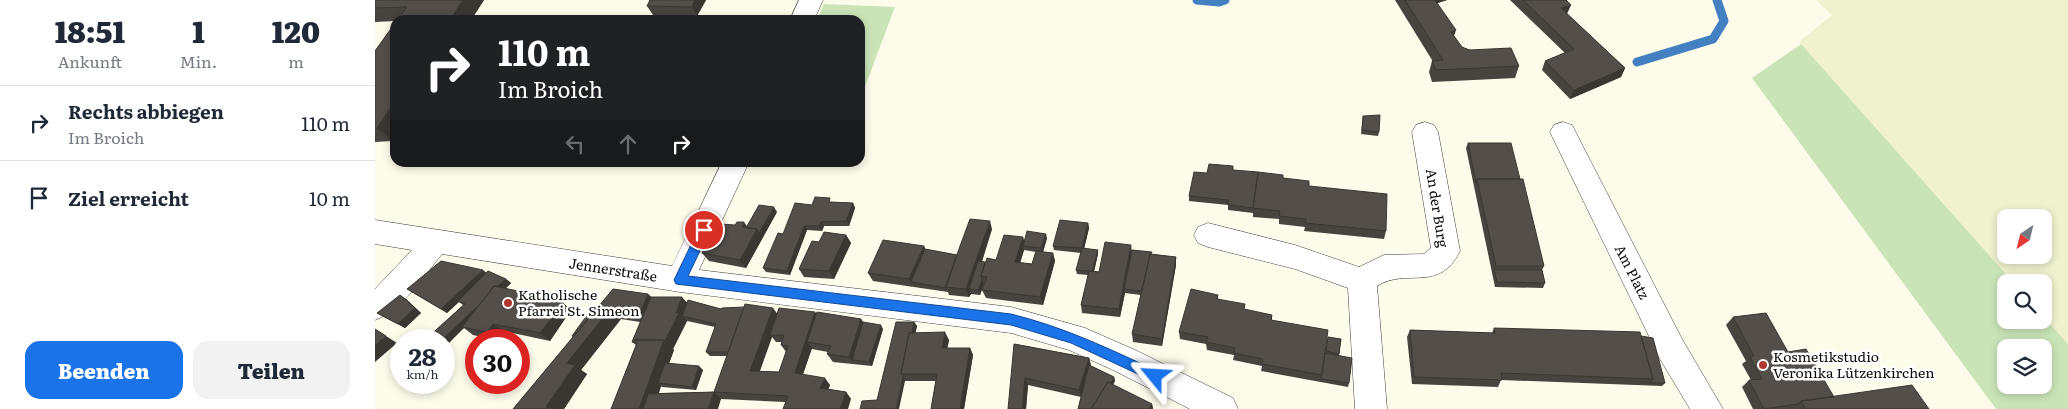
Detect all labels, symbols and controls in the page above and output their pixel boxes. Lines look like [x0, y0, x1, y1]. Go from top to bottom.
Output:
text: 18:51 [55, 8, 125, 52]
text: 1 [192, 8, 205, 52]
text: 120 [272, 8, 320, 52]
text: 110 m [498, 25, 590, 77]
icon: right [415, 35, 480, 100]
text: Ankunft [58, 49, 122, 73]
text: Min. [180, 49, 217, 73]
text: m [288, 49, 304, 73]
text: Im Broich [498, 72, 603, 105]
text: Rechts abbiegen [68, 97, 224, 125]
icon: right [25, 109, 53, 137]
text: 110 m [301, 109, 350, 137]
text: Im Broich [68, 125, 144, 149]
icon: left [561, 130, 589, 158]
icon: ahead [614, 130, 642, 158]
icon: right [667, 130, 695, 158]
street label: An der Burg [1422, 167, 1454, 249]
icon: arrive [25, 184, 53, 212]
text: Ziel erreicht [68, 184, 189, 212]
text: 10 m [309, 184, 350, 212]
pin [683, 209, 725, 251]
north arrow [1997, 209, 2053, 264]
map controls [1997, 209, 2052, 394]
icon: arrive [690, 216, 718, 244]
street label: Am Platz [1611, 241, 1655, 303]
street label: Jennerstraße [568, 252, 659, 286]
button: search [1997, 274, 2052, 329]
place label: Katholische Pfarrei St. Simeon [518, 284, 639, 320]
marker: Katholische Pfarrei St. Simeon [502, 297, 514, 309]
speed limit sign: 30 [465, 329, 530, 394]
text: 28 [408, 337, 437, 374]
button: layers [1997, 339, 2052, 394]
button: Beenden [25, 341, 183, 399]
button: Teilen [193, 341, 350, 399]
place label: Kosmetikstudio Veronika Lützenkirchen [1773, 346, 1935, 382]
position arrow [1128, 349, 1180, 401]
marker: Kosmetikstudio Veronika Lützenkirchen [1757, 359, 1769, 371]
text: km/h [407, 365, 438, 383]

